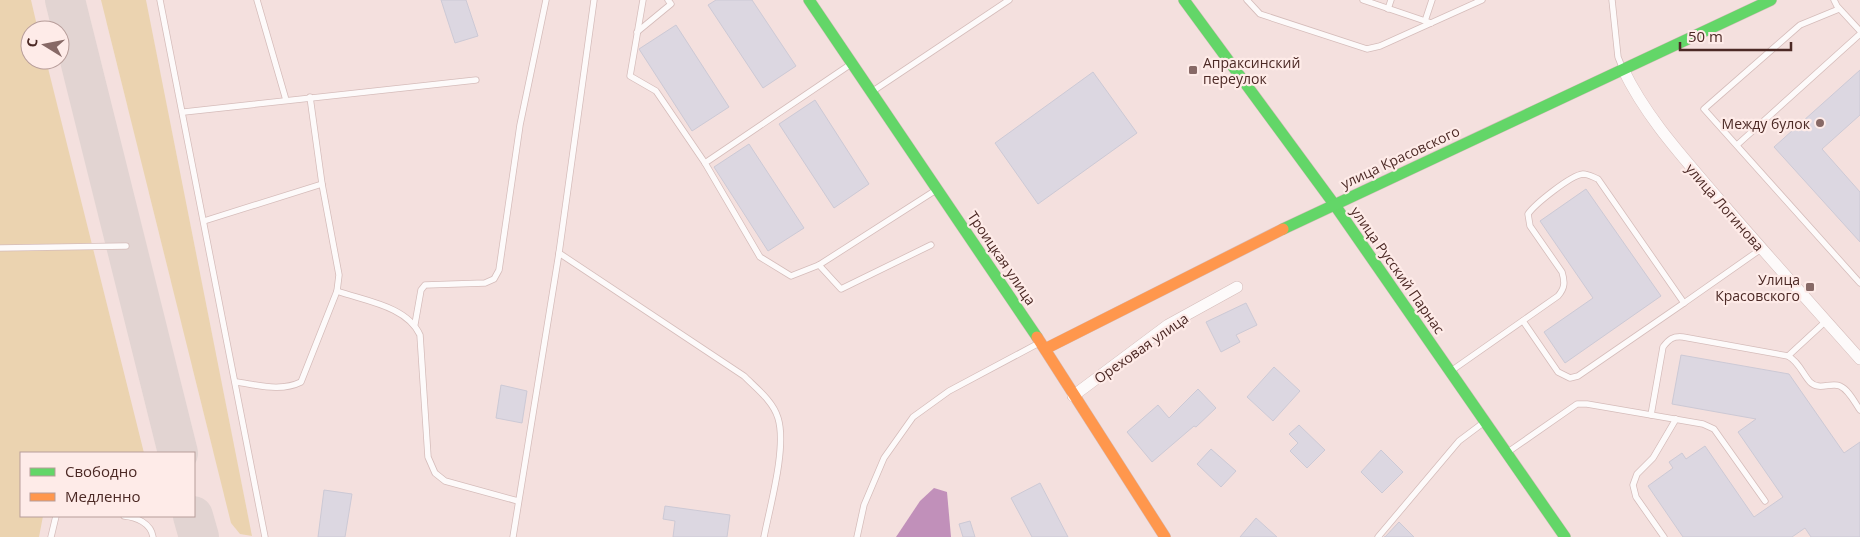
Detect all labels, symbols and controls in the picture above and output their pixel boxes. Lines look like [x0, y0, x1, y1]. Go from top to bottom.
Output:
north arrow [20, 20, 70, 70]
scale bar [1680, 20, 1791, 52]
text: 50 m [1688, 26, 1723, 46]
text: С [22, 37, 42, 49]
place label: Апраксинский переулок [1203, 53, 1300, 88]
marker: Апраксинский переулок [1187, 64, 1199, 76]
place label: Между булок [1722, 114, 1811, 133]
marker: Между булок [1814, 117, 1826, 129]
street label: улица Красовского [1338, 121, 1462, 193]
street label: улица Логинова [1682, 159, 1768, 255]
street label: улица Русский Парнас [1347, 202, 1449, 338]
street label: Троицкая улица [964, 207, 1040, 309]
place label: Улица Красовского [1715, 270, 1800, 305]
marker: Улица Красовского [1804, 281, 1816, 293]
street label: Ореховая улица [1090, 308, 1192, 388]
legend [20, 452, 195, 517]
text: Свободно [65, 461, 137, 481]
text: Медленно [65, 486, 141, 506]

